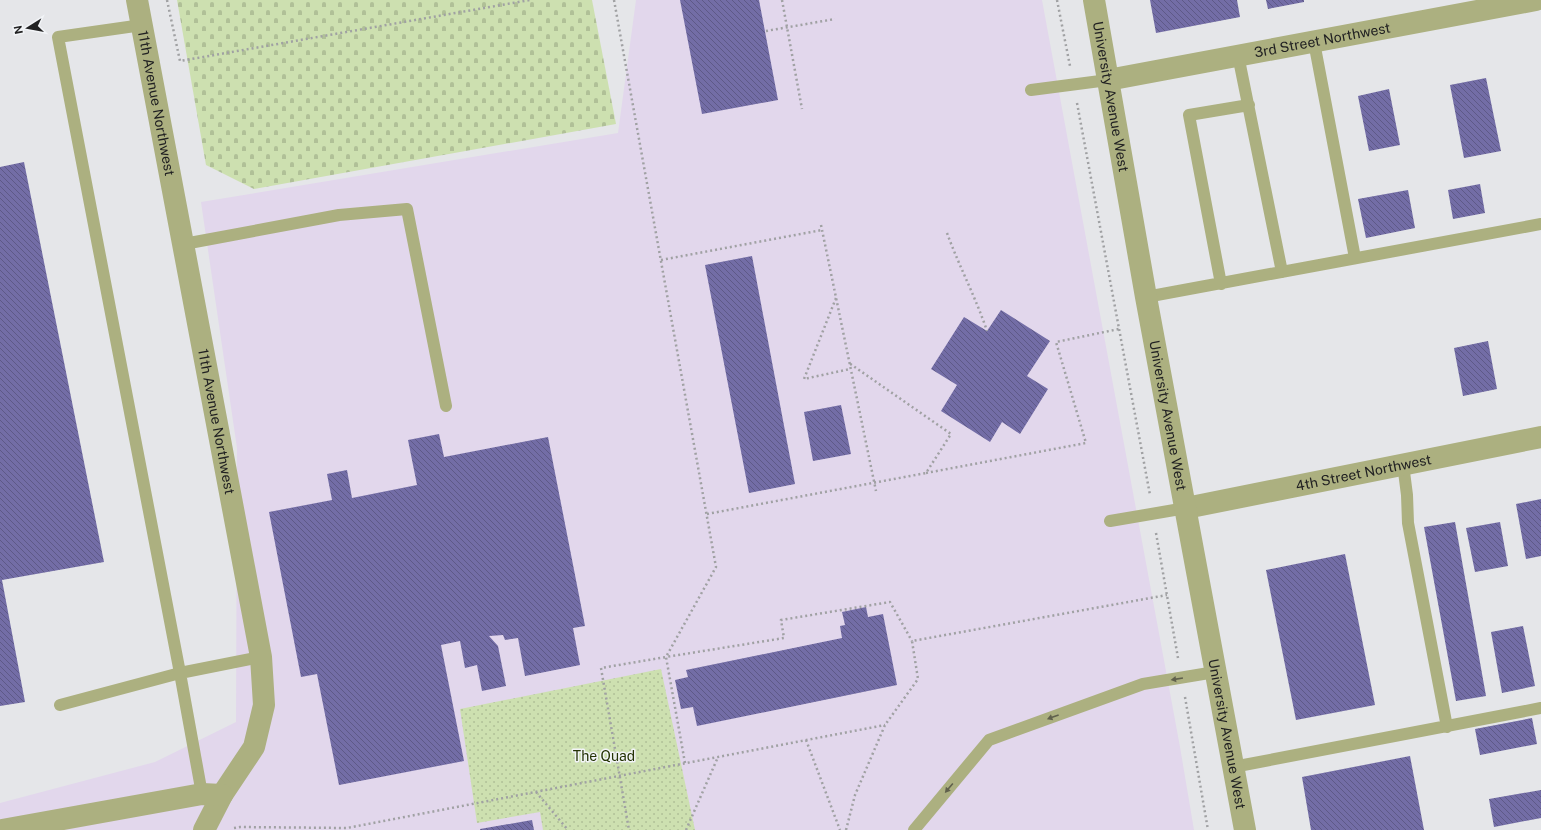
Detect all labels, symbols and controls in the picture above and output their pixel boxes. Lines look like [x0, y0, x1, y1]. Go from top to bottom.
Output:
north arrow [8, 8, 48, 48]
street label: 3rd Street Northwest [1253, 19, 1392, 61]
street label: University Avenue West [1090, 20, 1132, 173]
text: N [11, 25, 25, 35]
street label: 11th Avenue Northwest [135, 29, 178, 177]
street label: University Avenue West [1146, 339, 1190, 492]
street label: 11th Avenue Northwest [195, 347, 238, 496]
street label: 4th Street Northwest [1294, 451, 1433, 494]
street label: University Avenue West [1205, 658, 1249, 811]
one-way arrow [1171, 676, 1183, 682]
one-way arrow [1047, 714, 1059, 720]
park label: The Quad [573, 748, 635, 764]
one-way arrow [945, 782, 954, 793]

